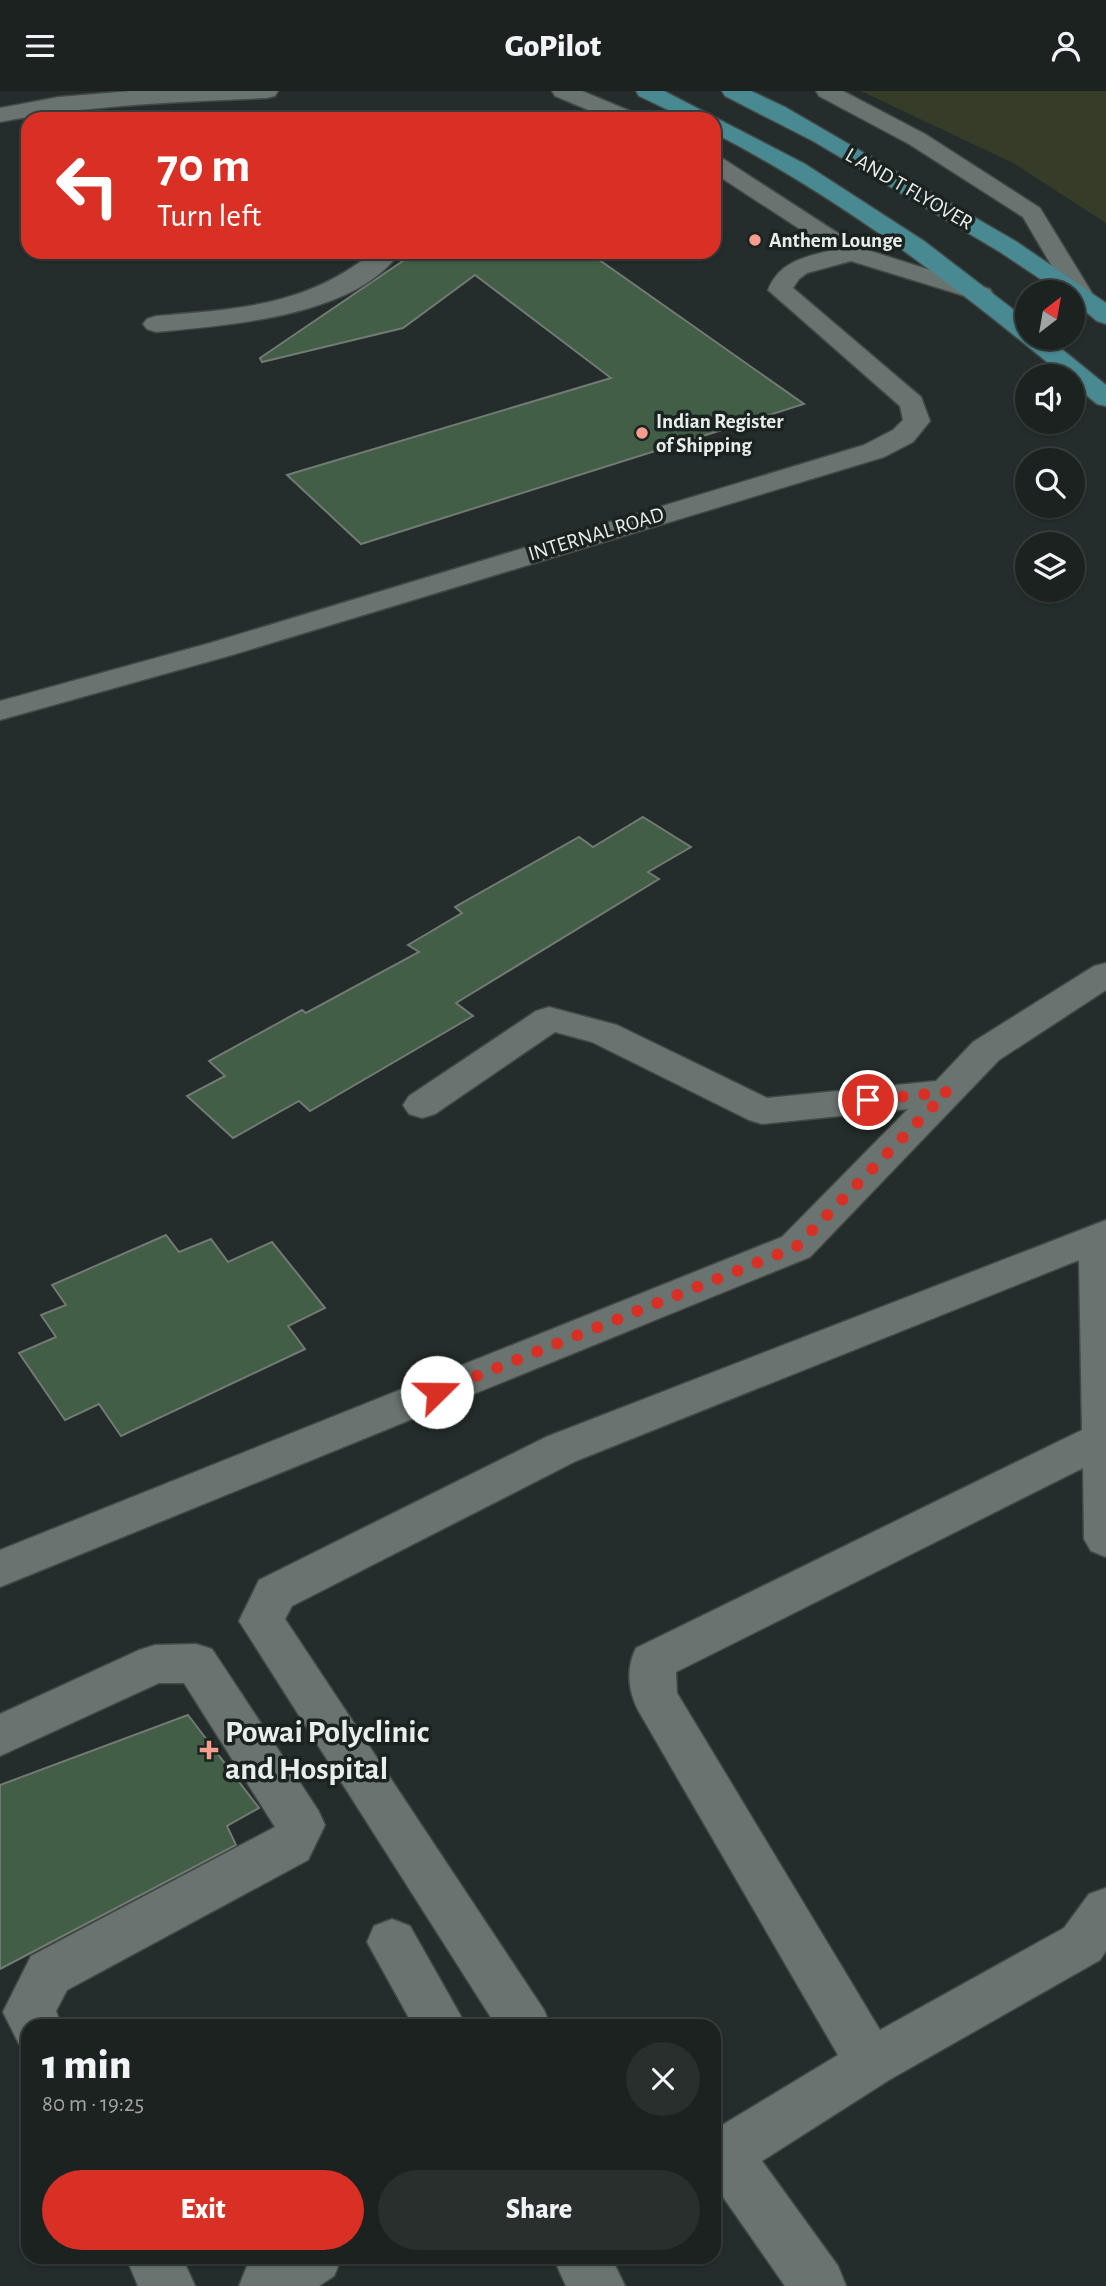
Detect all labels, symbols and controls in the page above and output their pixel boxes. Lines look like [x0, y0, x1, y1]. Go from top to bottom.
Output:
icon: menu [21, 27, 59, 65]
icon: person [1047, 27, 1085, 65]
text: GoPilot [505, 30, 601, 62]
icon: left [42, 140, 133, 231]
text: 70 m [157, 142, 251, 191]
street label: L AND T FLYOVER [842, 144, 976, 234]
text: Turn left [157, 200, 261, 232]
place label: Anthem Lounge [769, 230, 903, 251]
marker: Anthem Lounge [747, 232, 763, 248]
north arrow [1015, 280, 1085, 350]
map controls [1015, 280, 1085, 602]
button: sound [1015, 364, 1085, 434]
place label: Indian Register of Shipping [656, 411, 784, 456]
marker: Indian Register of Shipping [634, 425, 650, 441]
button: search [1015, 448, 1085, 518]
street label: INTERNAL ROAD [526, 503, 666, 565]
button: layers [1015, 532, 1085, 602]
pin [838, 1070, 898, 1130]
icon: arrive [849, 1081, 887, 1119]
position arrow [400, 1355, 474, 1429]
place label: Powai Polyclinic and Hospital [225, 1716, 429, 1785]
marker: Powai Polyclinic and Hospital [199, 1740, 219, 1760]
button: close [626, 2042, 700, 2116]
text: 1 min [42, 2044, 131, 2086]
text: 80 m · 19:25 [42, 2093, 144, 2116]
button: Exit [42, 2170, 364, 2250]
button: Share [378, 2170, 700, 2250]

